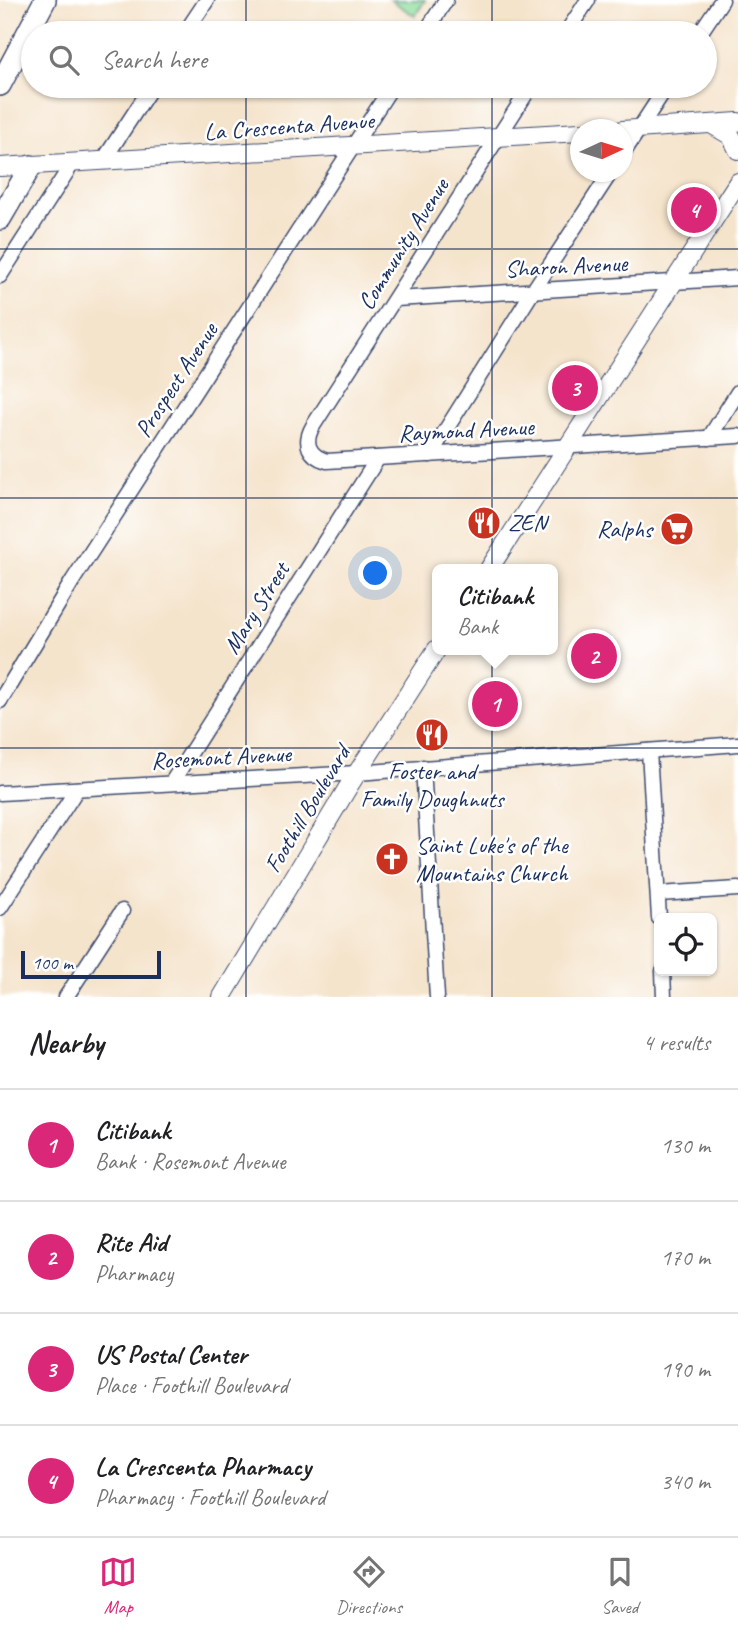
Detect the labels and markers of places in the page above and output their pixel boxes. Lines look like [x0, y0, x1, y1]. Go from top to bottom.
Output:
pin: 4 [671, 184, 717, 236]
pin: 3 [552, 362, 598, 414]
restaurant icon: ZEN [465, 504, 503, 542]
place label: ZEN [508, 508, 550, 538]
supermarket icon: Ralphs [658, 510, 696, 548]
place label: Ralphs [597, 514, 655, 544]
pin: 2 [571, 630, 617, 682]
pin: 1 [472, 678, 518, 730]
restaurant icon: Foster and Family Doughnuts [413, 716, 451, 754]
place label: Foster and Family Doughnuts [360, 756, 505, 814]
place label: Saint Luke's of the Mountains Church [416, 830, 570, 888]
church icon: Saint Luke's of the Mountains Church [373, 840, 411, 878]

